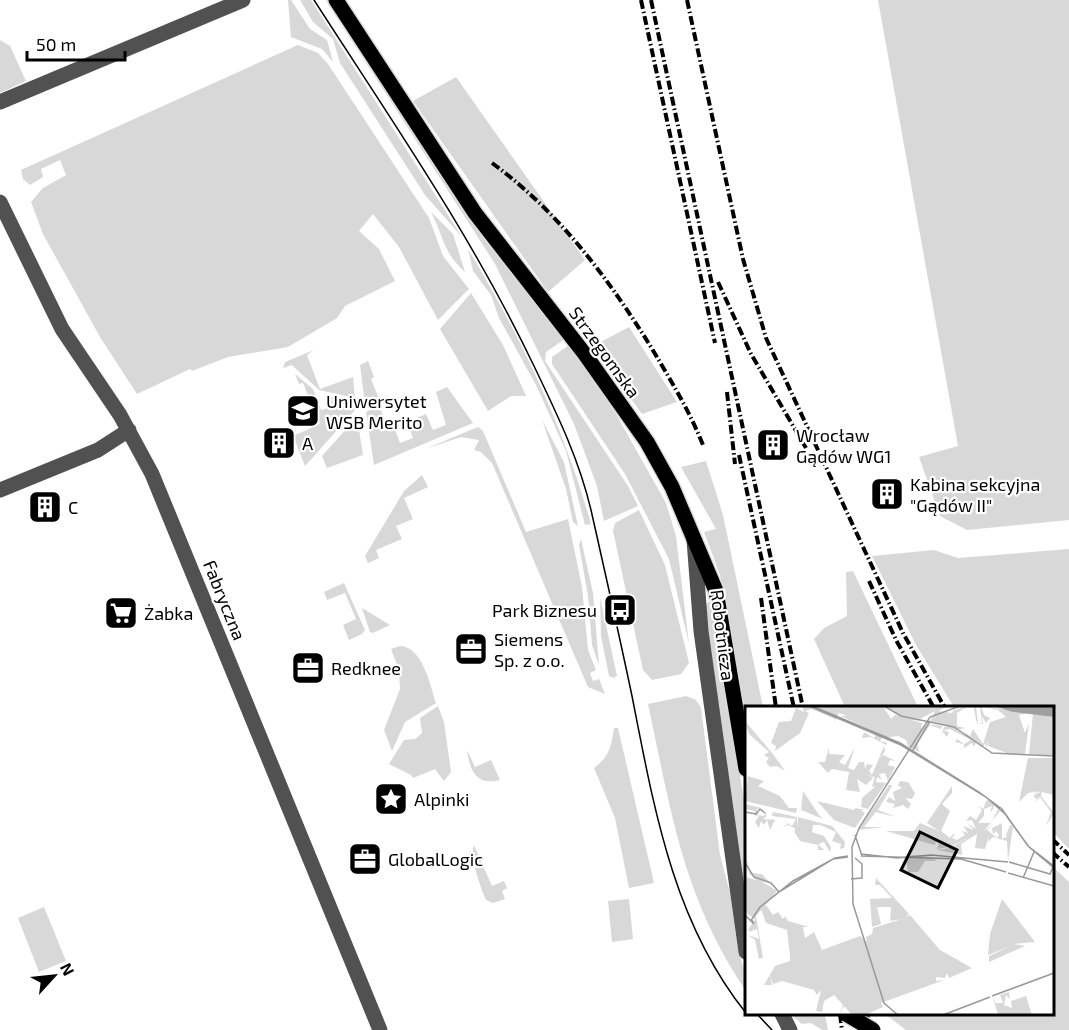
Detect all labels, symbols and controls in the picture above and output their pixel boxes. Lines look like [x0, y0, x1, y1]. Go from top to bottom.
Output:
scale bar [27, 24, 124, 62]
text: 50 m [36, 33, 76, 55]
street label: Strzegomska [565, 302, 645, 402]
place label: Uniwersytet WSB Merito [326, 390, 427, 433]
school or university icon: Uniwersytet WSB Merito [285, 393, 321, 429]
place label: Wrocław Gądów WG1 [796, 424, 891, 467]
building icon: A [261, 425, 297, 461]
building icon: Wrocław Gądów WG1 [755, 427, 791, 463]
place label: A [302, 432, 314, 454]
place label: Kabina sekcyjna "Gądów II" [910, 473, 1040, 516]
building icon: Kabina sekcyjna "Gądów II" [869, 476, 905, 512]
building icon: C [27, 489, 63, 525]
place label: C [68, 496, 78, 518]
street label: Fabryczna [199, 557, 251, 643]
street label: Robotnicza [707, 588, 739, 682]
bus stop icon: Park Biznesu [602, 592, 638, 628]
supermarket icon: Żabka [103, 595, 139, 631]
place label: Park Biznesu [492, 599, 597, 621]
place label: Żabka [144, 602, 193, 624]
place label: Siemens Sp. z o.o. [494, 628, 565, 671]
office icon: Siemens Sp. z o.o. [453, 631, 489, 667]
office icon: Redknee [290, 650, 326, 686]
place label: Redknee [331, 657, 401, 679]
inset map [745, 706, 1054, 1015]
place icon: Alpinki [373, 781, 409, 817]
place label: Alpinki [414, 788, 470, 810]
office icon: GlobalLogic [347, 841, 383, 877]
place label: GlobalLogic [388, 848, 483, 870]
north arrow [24, 946, 84, 1006]
text: N [57, 959, 79, 978]

